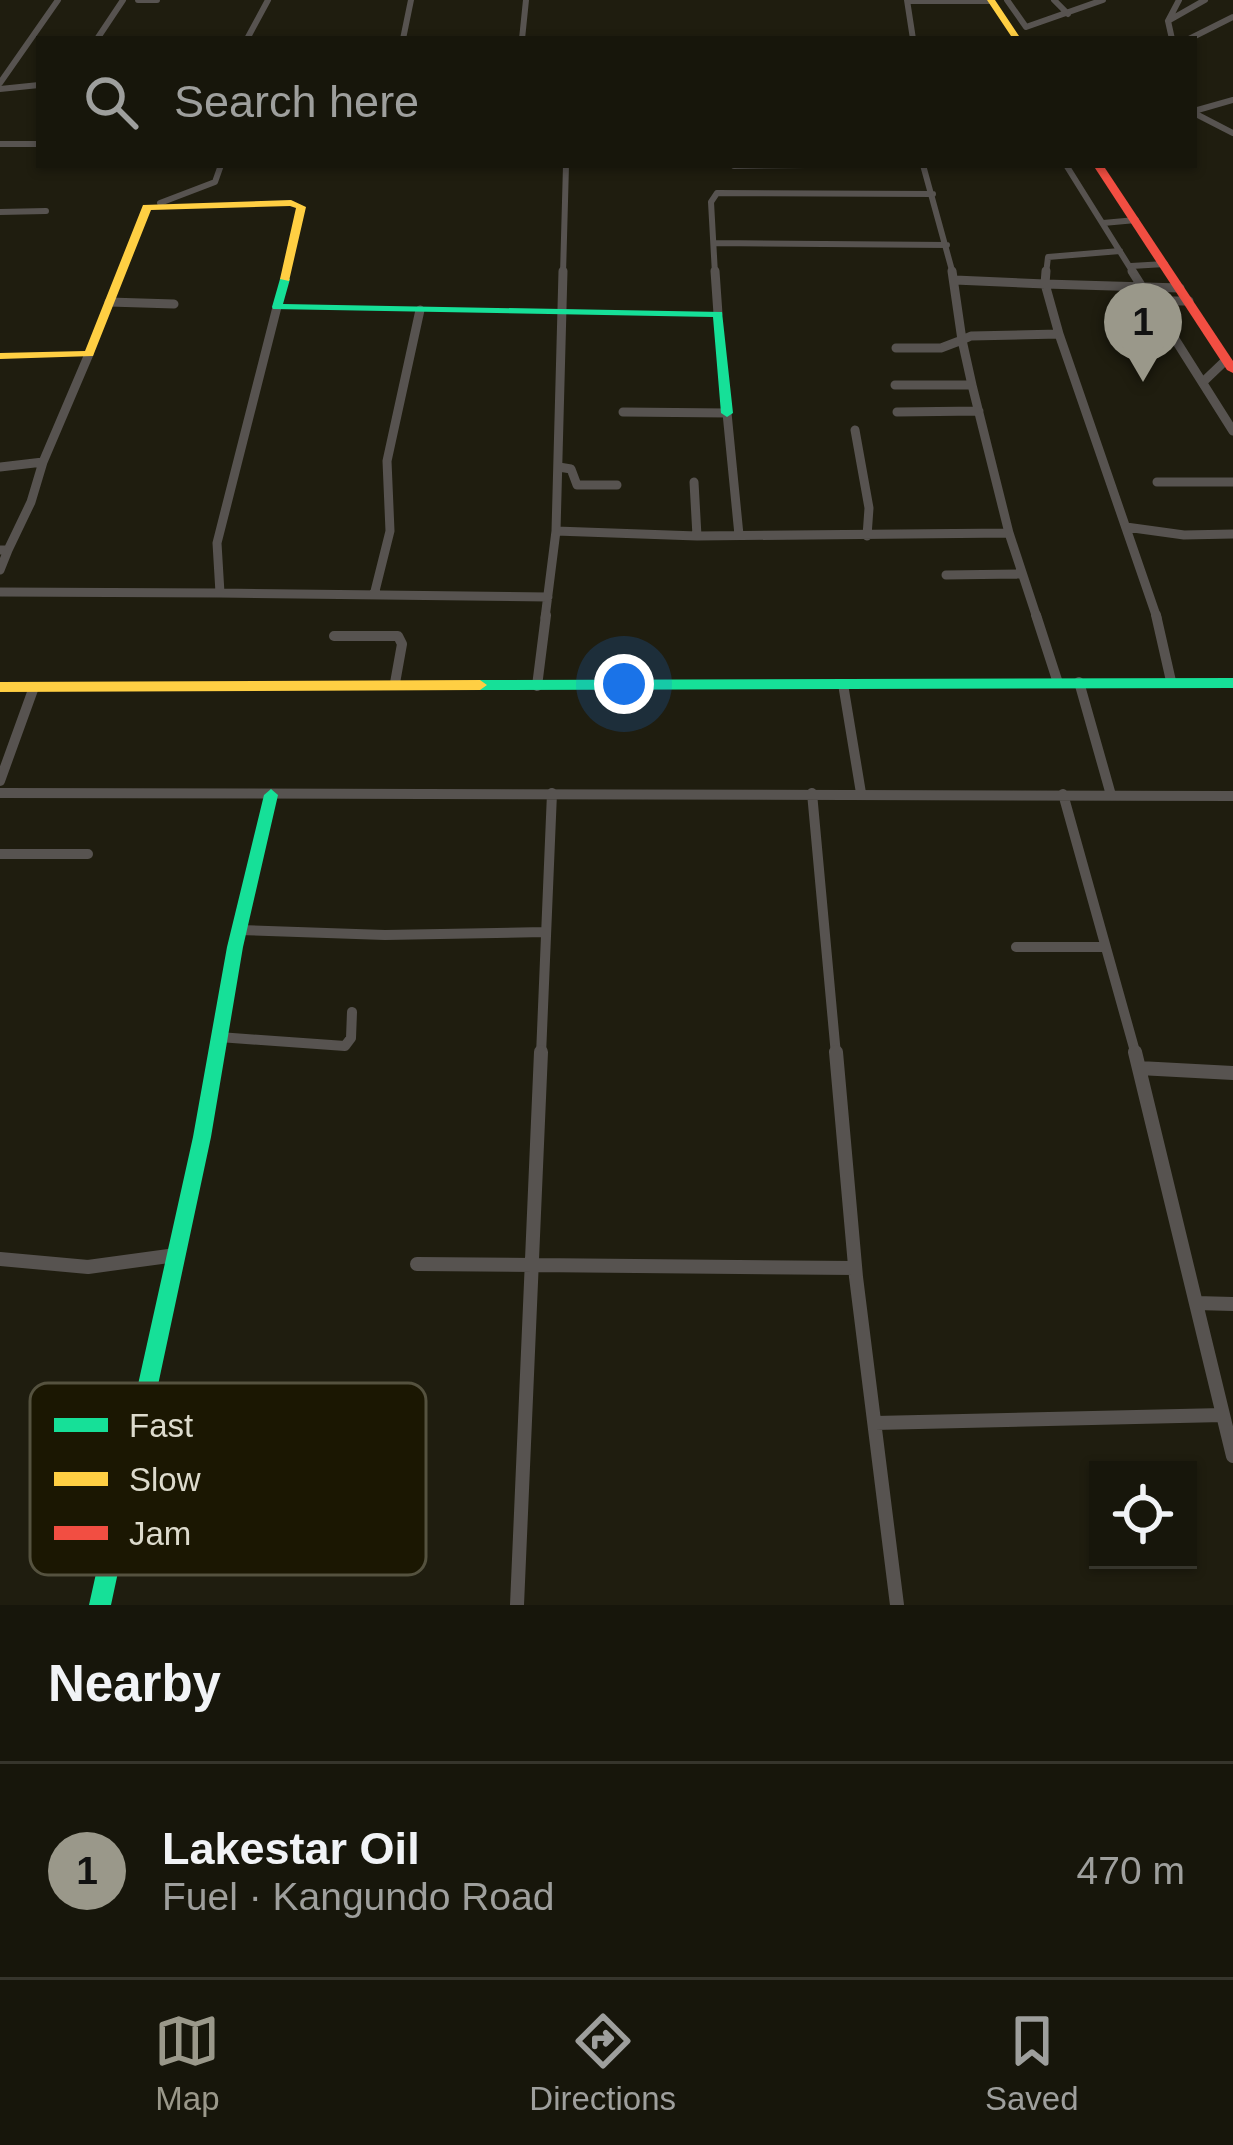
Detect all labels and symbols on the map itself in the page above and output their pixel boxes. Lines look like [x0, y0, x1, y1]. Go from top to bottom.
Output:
pin: 1 [1104, 283, 1182, 382]
your location [594, 654, 654, 714]
legend [30, 1383, 426, 1575]
text: Fast [129, 1407, 193, 1444]
text: Slow [129, 1461, 201, 1498]
text: Jam [129, 1515, 191, 1552]

